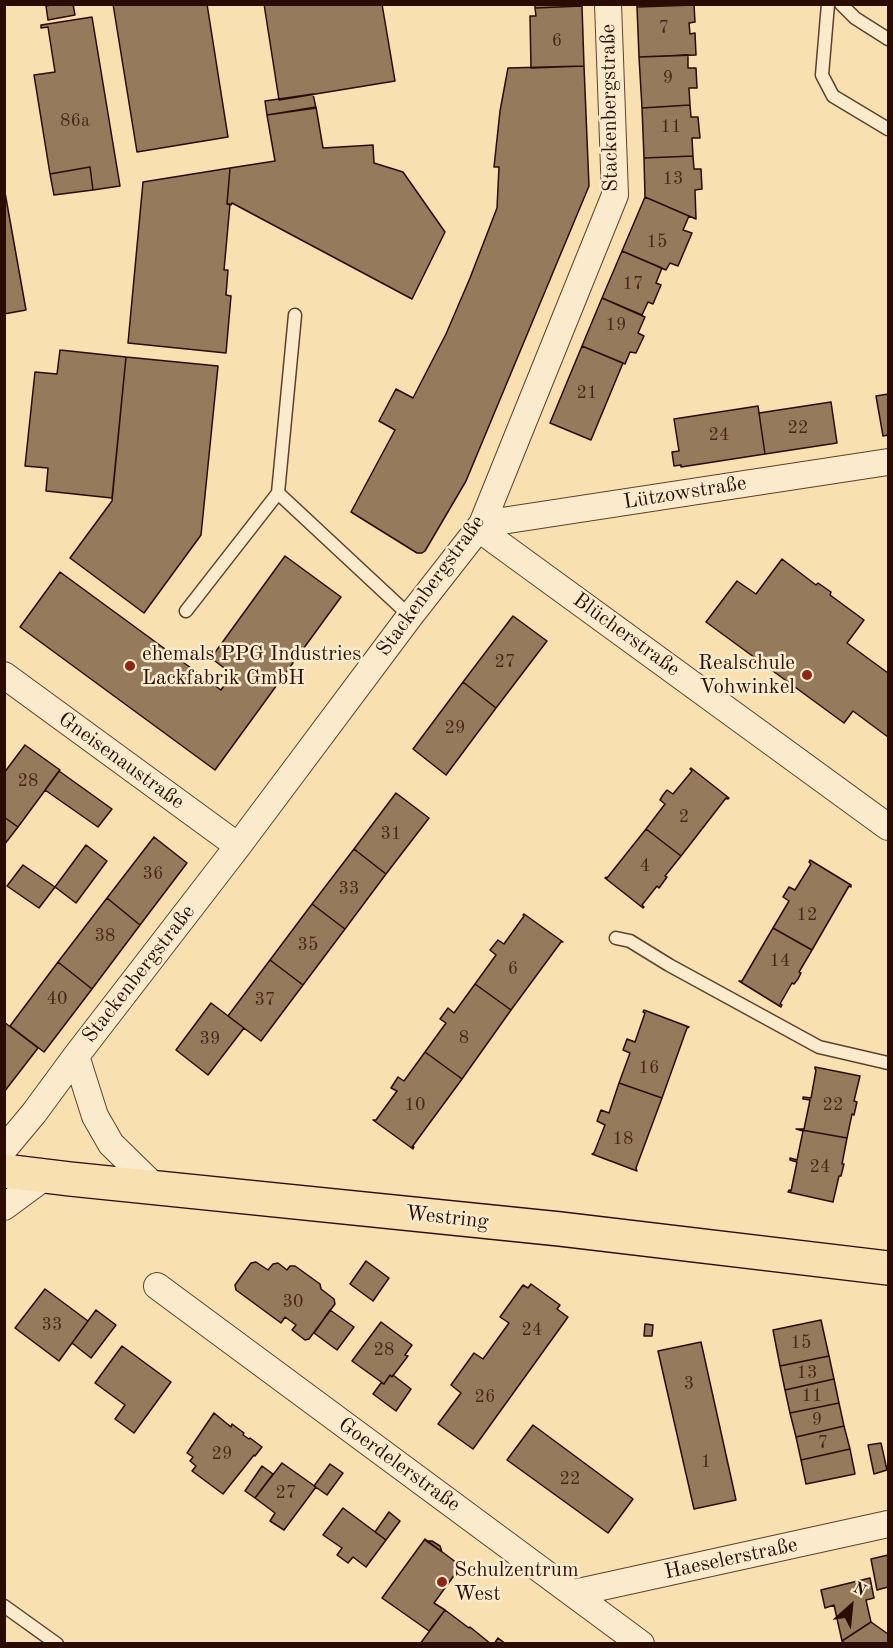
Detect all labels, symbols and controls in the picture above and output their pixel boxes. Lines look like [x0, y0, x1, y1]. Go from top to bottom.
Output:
house number: 7 [659, 17, 669, 39]
street label: Stackenbergstraße [596, 24, 624, 192]
house number: 6 [552, 30, 562, 52]
house number: 9 [663, 67, 673, 89]
house number: 86a [60, 110, 90, 132]
house number: 11 [661, 116, 681, 138]
house number: 13 [663, 168, 683, 190]
house number: 15 [647, 231, 667, 253]
house number: 17 [623, 273, 643, 295]
house number: 19 [606, 314, 626, 336]
house number: 21 [577, 382, 597, 404]
house number: 22 [788, 417, 808, 439]
house number: 24 [709, 424, 729, 446]
street label: Lützowstraße [622, 471, 748, 515]
street label: Stackenbergstraße [371, 511, 491, 661]
street label: Blücherstraße [567, 588, 685, 682]
place label: ehemals PPG Industries Lackfabrik GmbH [142, 641, 361, 691]
place label: Realschule Vohwinkel [698, 650, 795, 700]
house number: 27 [495, 651, 515, 673]
marker: ehemals PPG Industries Lackfabrik GmbH [123, 659, 137, 673]
marker: Realschule Vohwinkel [800, 668, 814, 682]
street label: Gneisenaustraße [53, 707, 189, 815]
house number: 29 [445, 717, 465, 739]
house number: 28 [18, 770, 38, 792]
house number: 2 [679, 806, 689, 828]
house number: 31 [381, 823, 401, 845]
house number: 4 [640, 855, 650, 877]
house number: 36 [143, 863, 163, 885]
house number: 33 [339, 878, 359, 900]
street label: Stackenbergstraße [77, 900, 201, 1048]
house number: 12 [797, 904, 817, 926]
house number: 38 [95, 925, 115, 947]
house number: 35 [298, 934, 318, 956]
house number: 14 [770, 950, 790, 972]
house number: 6 [508, 958, 518, 980]
house number: 40 [47, 988, 67, 1010]
house number: 37 [255, 989, 275, 1011]
house number: 8 [459, 1027, 469, 1049]
house number: 39 [200, 1028, 220, 1050]
house number: 16 [639, 1057, 659, 1079]
house number: 10 [405, 1094, 425, 1116]
house number: 22 [823, 1094, 843, 1116]
house number: 18 [613, 1128, 633, 1150]
house number: 24 [810, 1156, 830, 1178]
street label: Westring [404, 1201, 490, 1235]
house number: 30 [283, 1291, 303, 1313]
house number: 33 [42, 1314, 62, 1336]
house number: 24 [522, 1319, 542, 1341]
house number: 15 [791, 1332, 811, 1354]
house number: 28 [374, 1339, 394, 1361]
house number: 13 [797, 1362, 817, 1384]
house number: 3 [684, 1373, 694, 1395]
house number: 11 [802, 1385, 822, 1407]
house number: 26 [475, 1386, 495, 1408]
house number: 9 [812, 1409, 822, 1431]
street label: Goerdelerstraße [333, 1412, 465, 1518]
house number: 7 [818, 1432, 828, 1454]
house number: 29 [212, 1443, 232, 1465]
house number: 1 [701, 1451, 711, 1473]
house number: 22 [560, 1468, 580, 1490]
house number: 27 [276, 1482, 296, 1504]
street label: Haeselerstraße [662, 1533, 800, 1585]
place label: Schulzentrum West [454, 1557, 579, 1607]
marker: Schulzentrum West [435, 1575, 449, 1589]
north arrow [821, 1576, 881, 1636]
text: N [850, 1580, 868, 1600]

